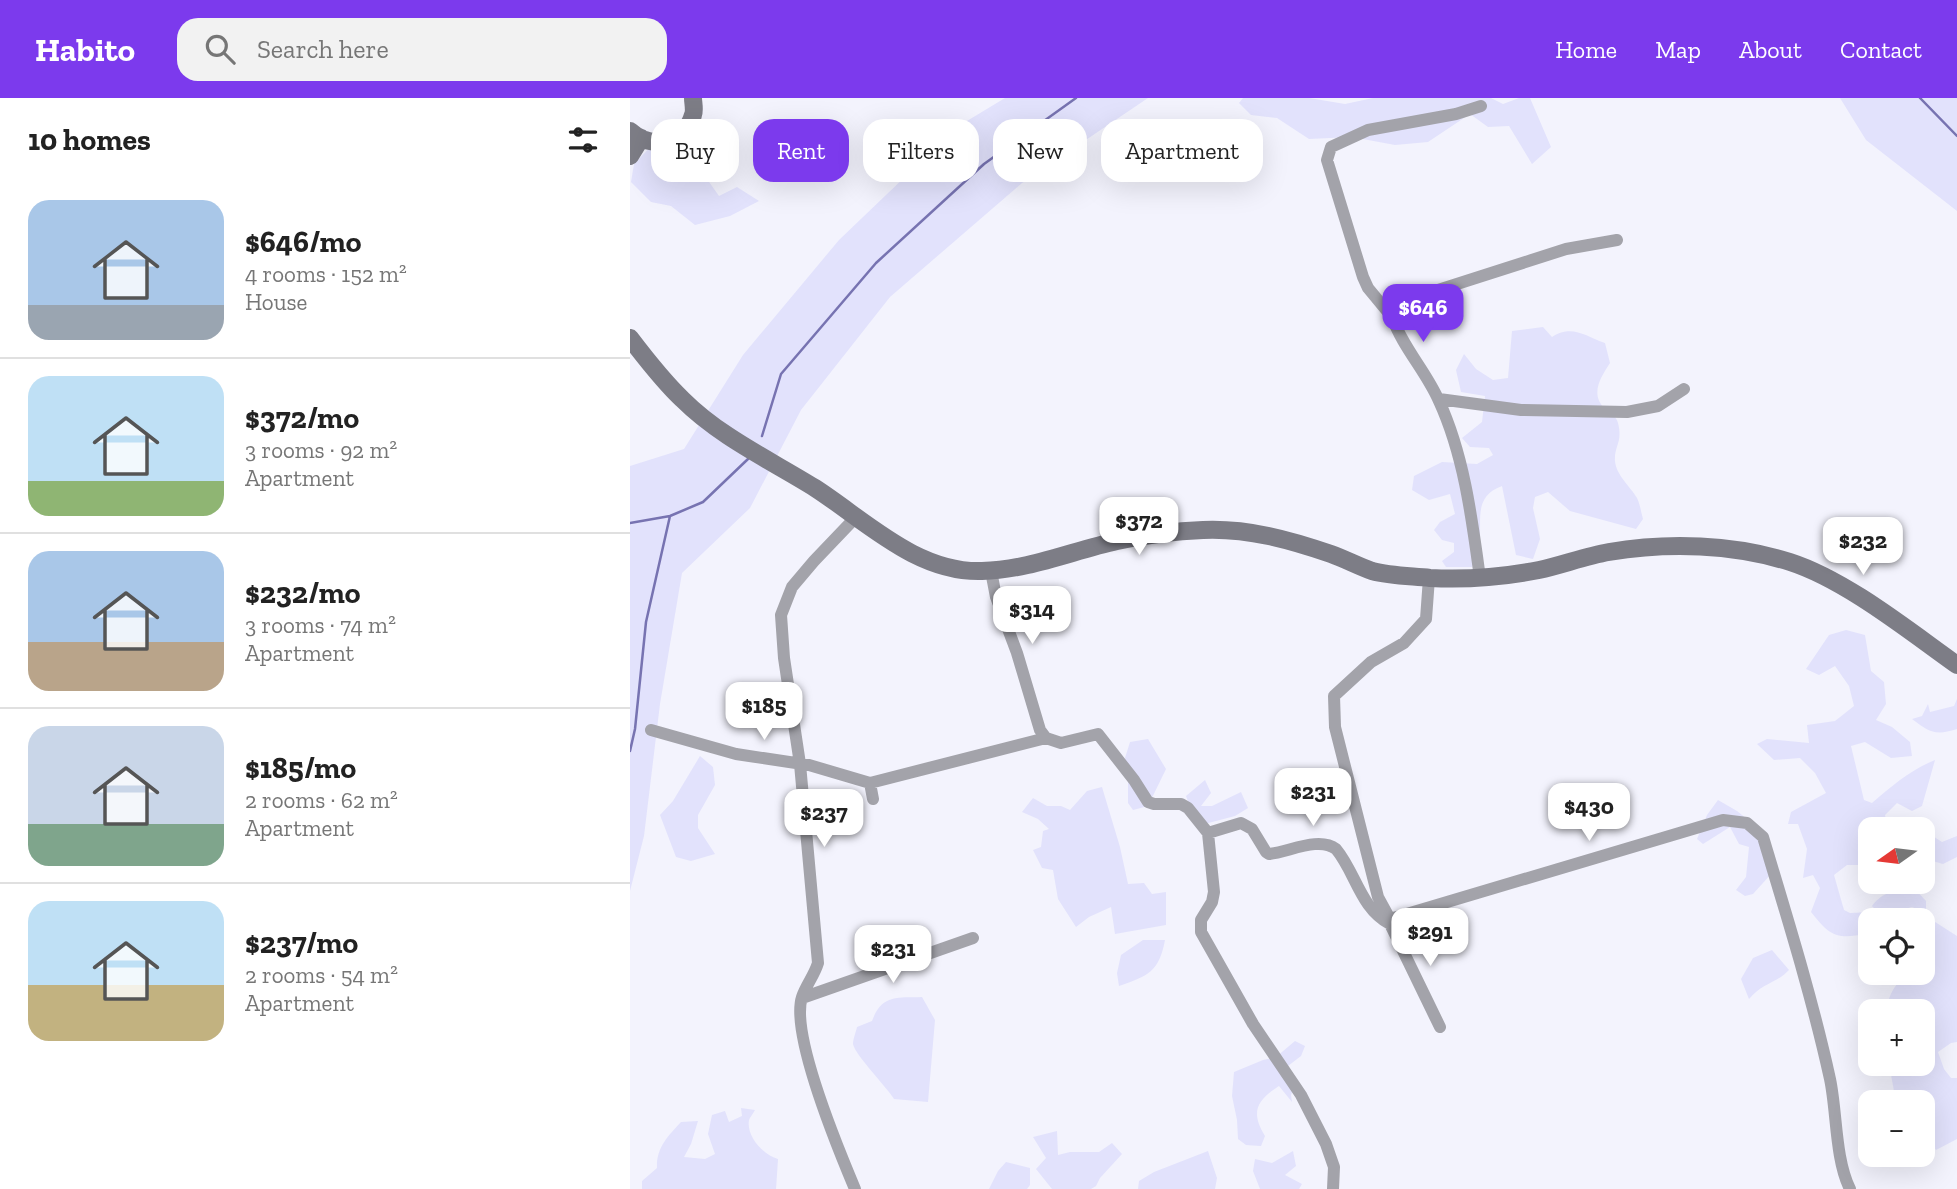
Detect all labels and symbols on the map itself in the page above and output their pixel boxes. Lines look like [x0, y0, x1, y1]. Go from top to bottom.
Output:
pin: $646 [1382, 285, 1464, 344]
pin: $372 [1098, 498, 1180, 557]
pin: $232 [1822, 518, 1904, 577]
pin: $314 [991, 587, 1073, 646]
pin: $185 [723, 682, 805, 742]
pin: $231 [1272, 768, 1354, 828]
pin: $430 [1548, 784, 1630, 843]
pin: $237 [783, 790, 865, 849]
north arrow [1858, 817, 1936, 894]
pin: $291 [1389, 908, 1471, 968]
pin: $231 [852, 926, 934, 985]

